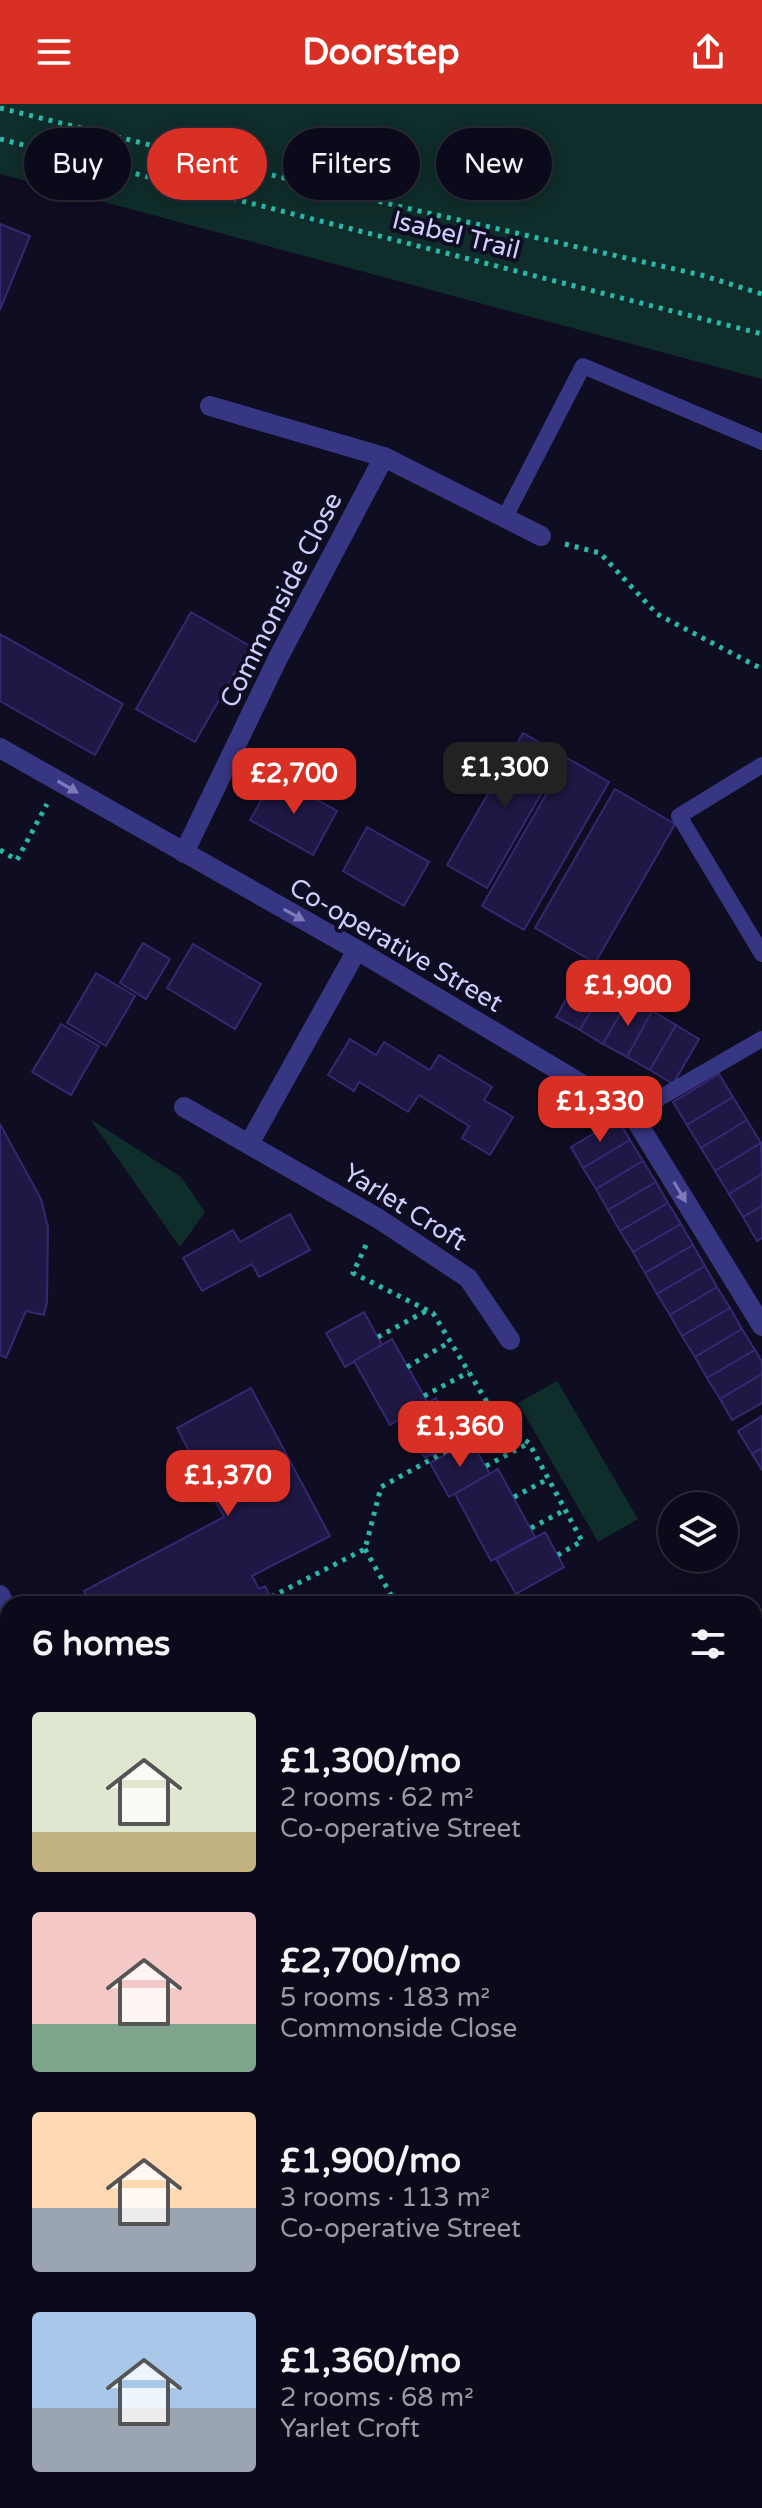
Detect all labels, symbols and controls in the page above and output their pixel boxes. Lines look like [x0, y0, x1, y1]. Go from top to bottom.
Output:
icon: menu [32, 30, 76, 74]
icon: share [686, 30, 730, 74]
text: Doorstep [302, 31, 460, 74]
chip: Buy [24, 128, 131, 200]
chip: Rent [147, 128, 267, 200]
chip: Filters [283, 128, 420, 200]
chip: New [436, 128, 552, 200]
street label: Isabel Trail [389, 204, 523, 266]
street label: Commonside Close [213, 487, 349, 713]
pin: £1,300 [440, 742, 570, 810]
pin: £2,700 [229, 748, 359, 816]
text: £1,300 [461, 752, 549, 783]
text: £2,700 [250, 758, 338, 789]
one-way arrow [57, 780, 79, 794]
street label: Co-operative Street [284, 871, 508, 1019]
one-way arrow [283, 908, 305, 922]
pin: £1,900 [563, 960, 693, 1028]
text: £1,900 [584, 970, 672, 1001]
pin: £1,330 [535, 1076, 665, 1144]
text: £1,330 [556, 1086, 644, 1117]
street label: Yarlet Croft [338, 1157, 473, 1257]
one-way arrow [673, 1181, 687, 1203]
pin: £1,360 [395, 1401, 525, 1469]
text: £1,360 [416, 1411, 504, 1442]
pin: £1,370 [163, 1450, 293, 1518]
text: £1,370 [184, 1460, 272, 1491]
map controls [658, 1492, 738, 1572]
button: layers [658, 1492, 738, 1572]
icon: filters [686, 1622, 730, 1666]
text: 6 homes [32, 1624, 170, 1665]
text: £1,300/mo [280, 1741, 461, 1782]
icon: home [96, 1744, 192, 1840]
text: 2 rooms · 62 m² [280, 1782, 474, 1813]
text: Co-operative Street [280, 1813, 521, 1844]
text: £2,700/mo [280, 1941, 461, 1982]
icon: home [96, 1944, 192, 2040]
text: 5 rooms · 183 m² [280, 1982, 490, 2013]
text: Commonside Close [280, 2013, 517, 2044]
text: £1,900/mo [280, 2141, 461, 2182]
icon: home [96, 2144, 192, 2240]
text: 3 rooms · 113 m² [280, 2182, 490, 2213]
text: Co-operative Street [280, 2213, 521, 2244]
text: £1,360/mo [280, 2341, 461, 2382]
icon: home [96, 2344, 192, 2440]
text: 2 rooms · 68 m² [280, 2382, 474, 2413]
text: Yarlet Croft [280, 2413, 420, 2444]

